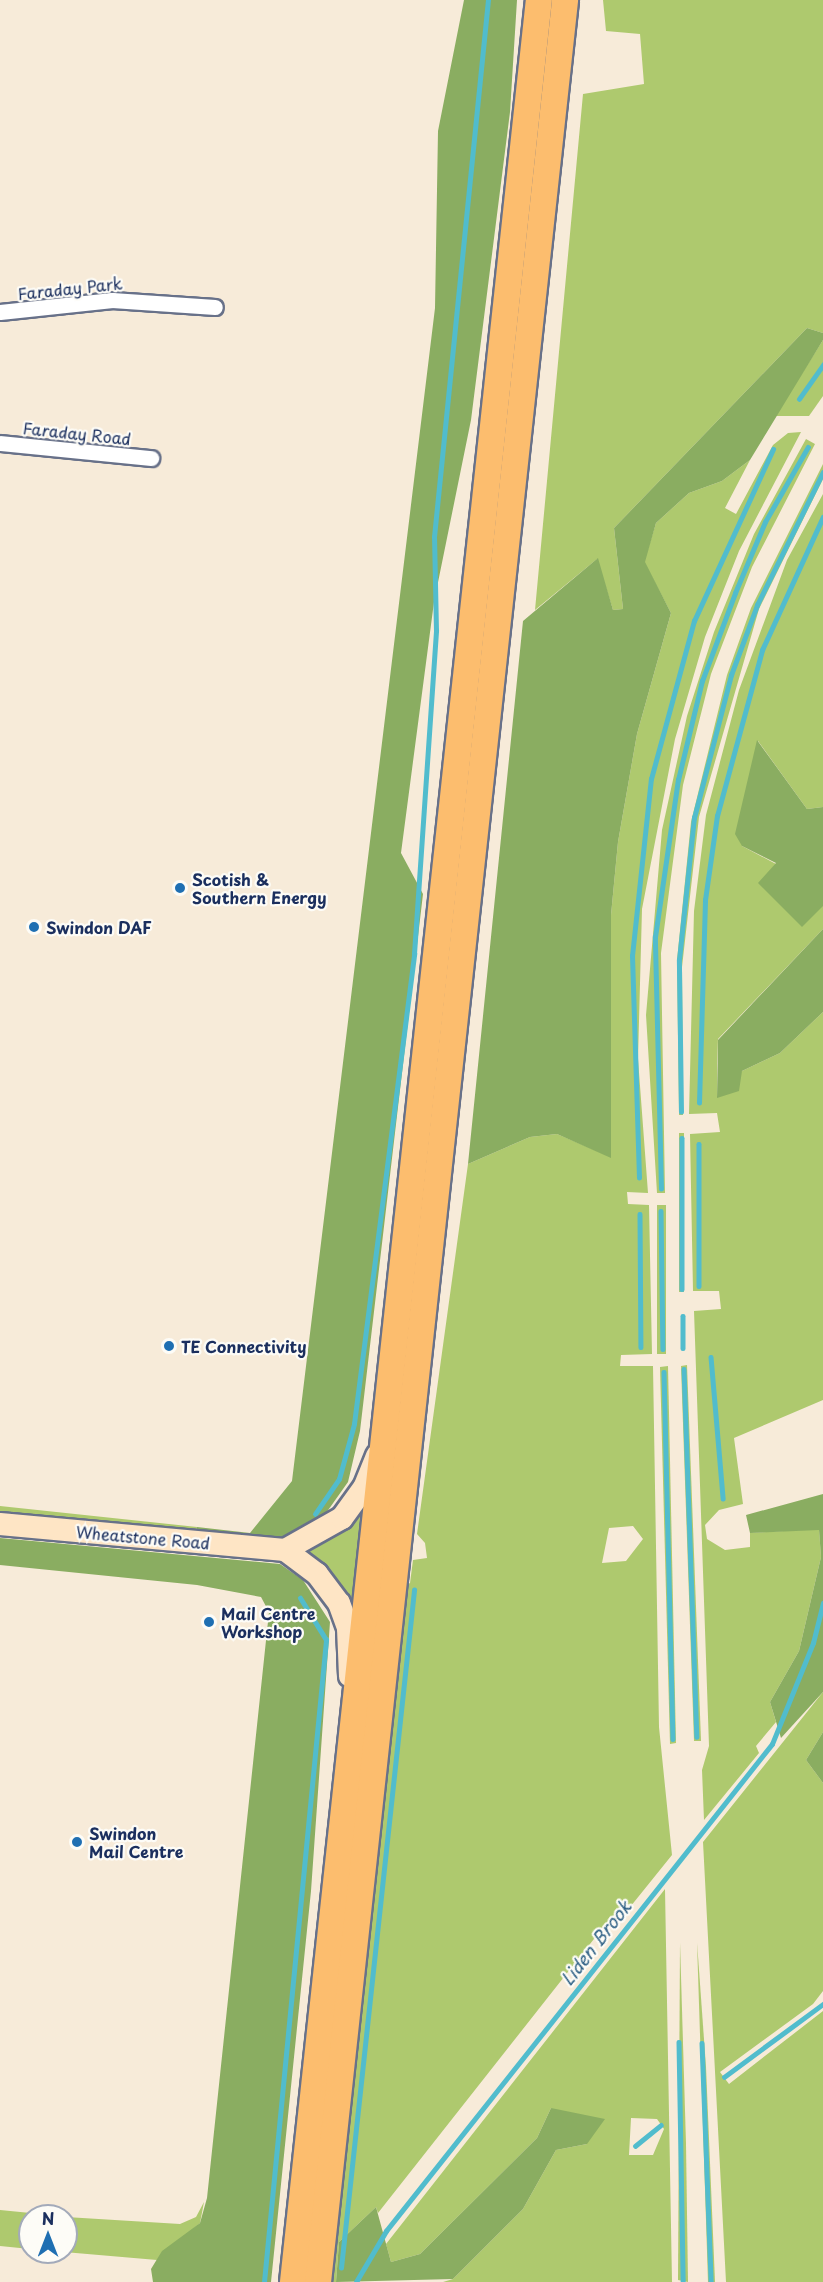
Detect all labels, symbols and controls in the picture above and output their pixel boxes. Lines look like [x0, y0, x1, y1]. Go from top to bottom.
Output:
street label: Faraday Park [17, 273, 123, 303]
street label: Faraday Road [22, 418, 132, 448]
place label: Scotish & Southern Energy [192, 869, 327, 907]
marker: Scotish & Southern Energy [173, 881, 187, 895]
place label: Swindon DAF [46, 917, 152, 937]
marker: Swindon DAF [27, 920, 41, 934]
place label: TE Connectivity [181, 1336, 308, 1356]
marker: TE Connectivity [162, 1339, 176, 1353]
street label: Wheatstone Road [75, 1522, 211, 1552]
place label: Mail Centre Workshop [221, 1603, 316, 1641]
marker: Mail Centre Workshop [202, 1615, 216, 1629]
place label: Swindon Mail Centre [89, 1823, 184, 1861]
marker: Swindon Mail Centre [70, 1835, 84, 1849]
water label: Liden Brook [556, 1896, 636, 1990]
north arrow [18, 2204, 78, 2264]
text: N [42, 2206, 54, 2230]

